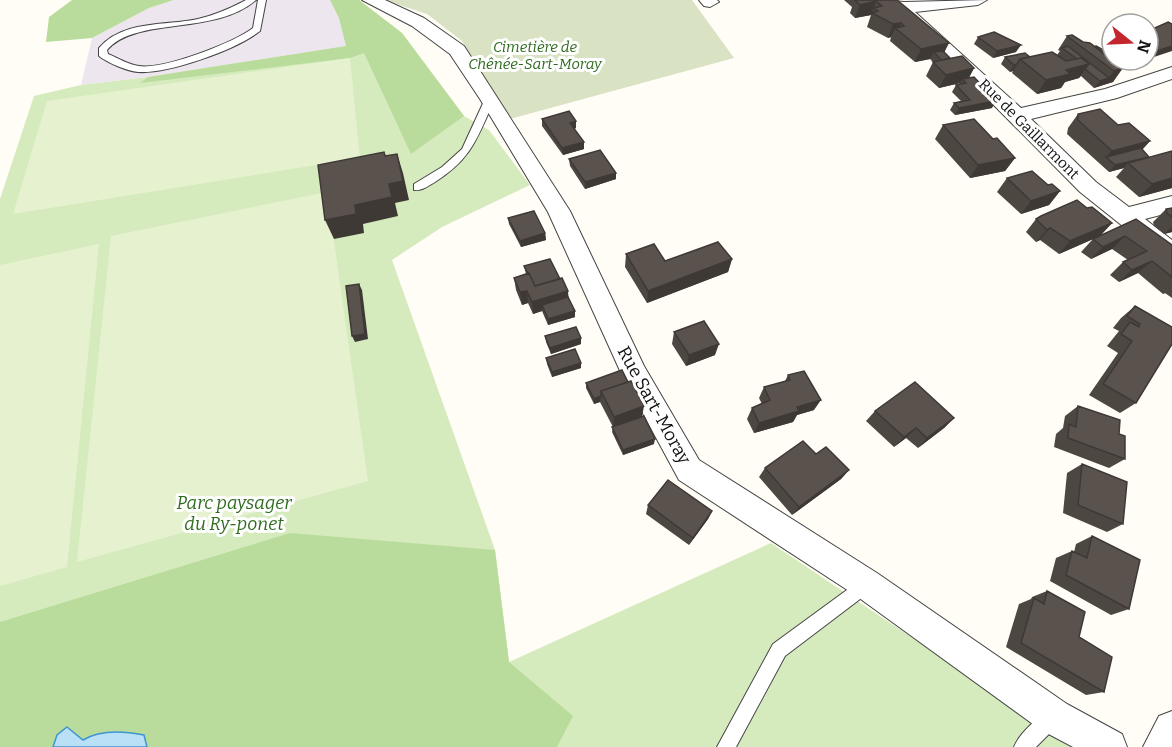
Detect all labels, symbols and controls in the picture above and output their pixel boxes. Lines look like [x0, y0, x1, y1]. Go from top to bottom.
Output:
north arrow [1100, 12, 1160, 72]
park label: Cimetière de Chênée-Sart-Moray [468, 38, 603, 73]
text: N [1133, 38, 1155, 55]
street label: Rue de Gaillarmont [975, 75, 1083, 183]
street label: Rue Sart-Moray [613, 342, 696, 468]
park label: Parc paysager du Ry-ponet [176, 492, 292, 535]

